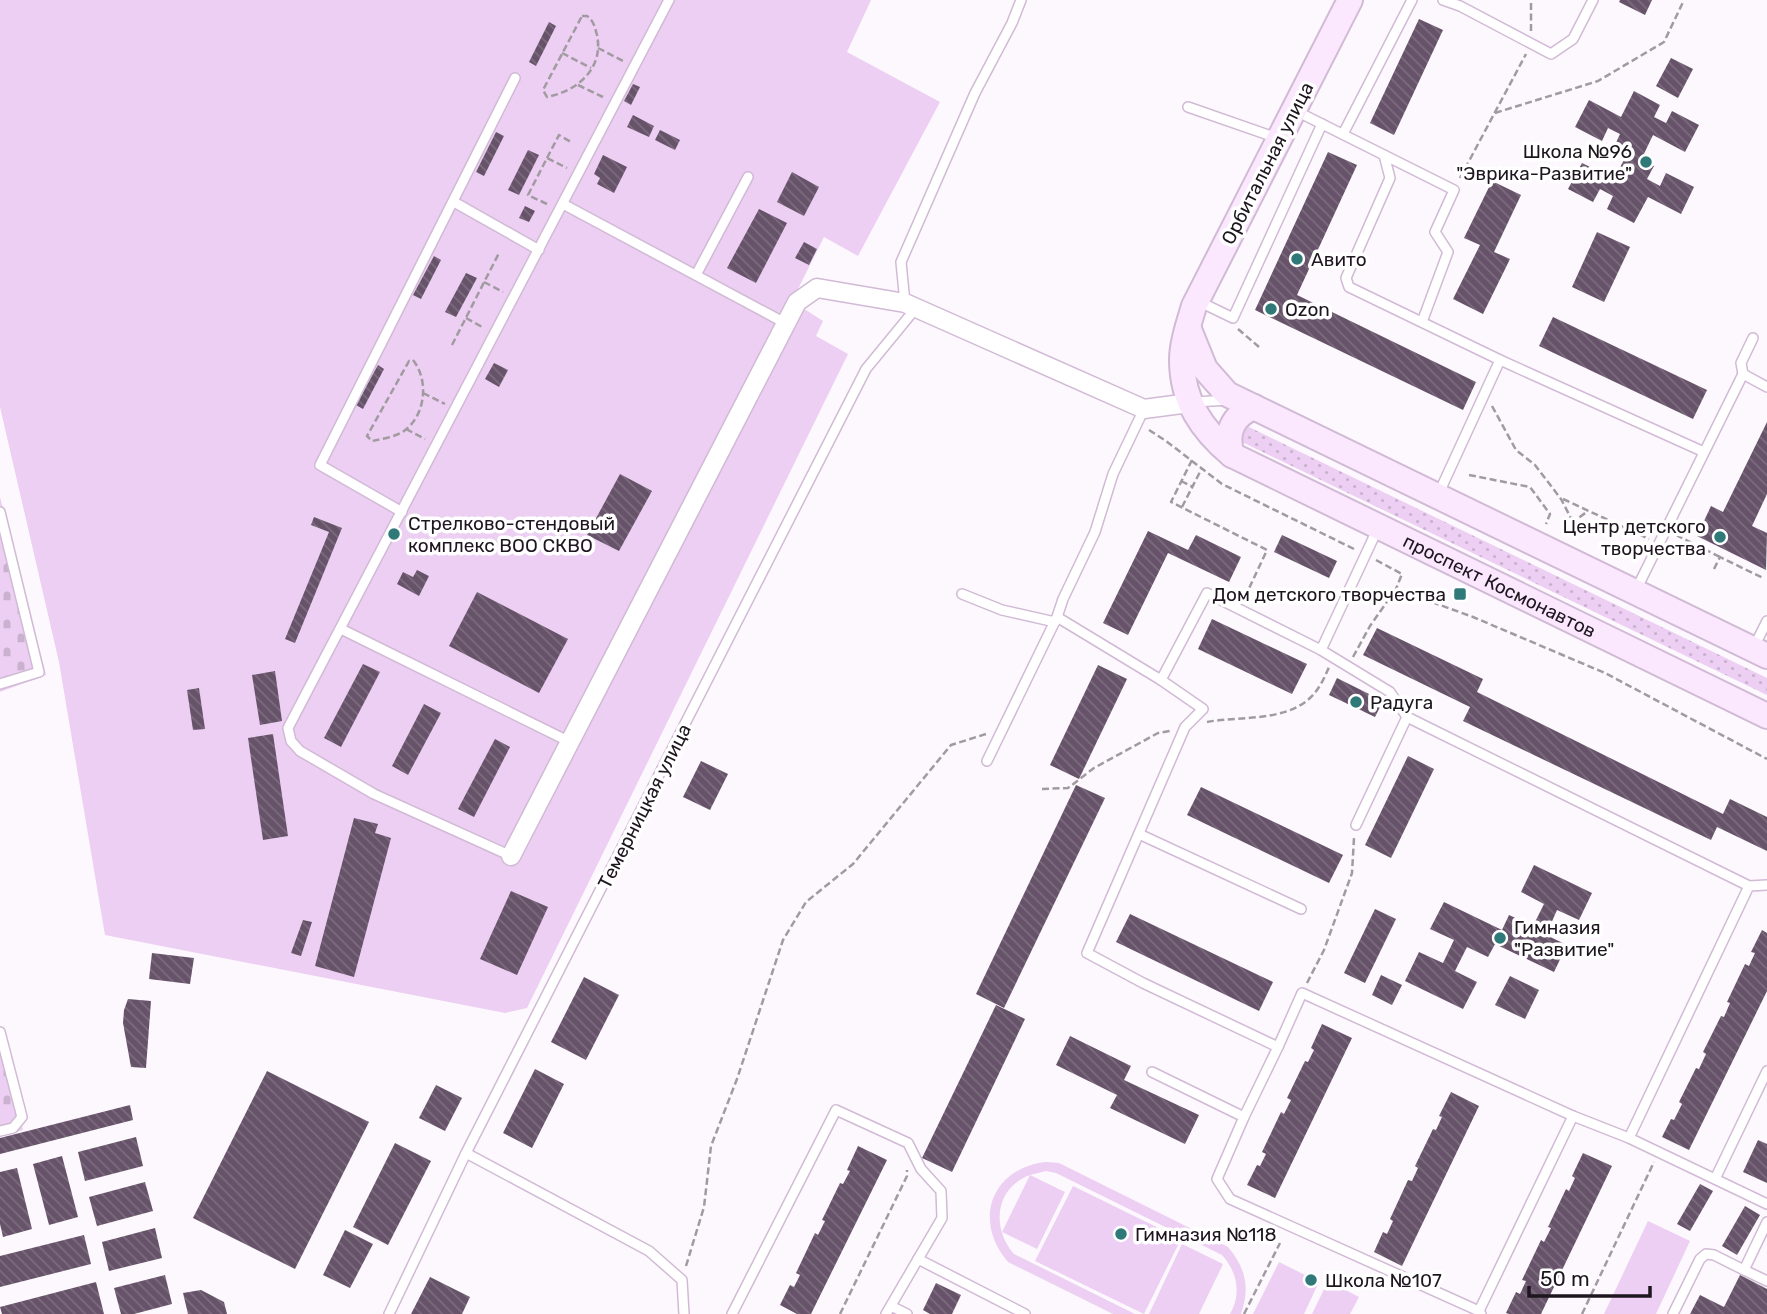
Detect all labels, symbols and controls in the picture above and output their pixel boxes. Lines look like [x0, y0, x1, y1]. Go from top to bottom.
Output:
street label: Орбитальная улица [1217, 78, 1318, 248]
place label: Школа №96 "Эврика-Развитие" [1456, 140, 1632, 185]
marker: Школа №96 "Эврика-Развитие" [1638, 154, 1654, 170]
place label: Авито [1311, 248, 1367, 271]
marker: Авито [1289, 251, 1305, 267]
place label: Ozon [1285, 298, 1330, 321]
marker: Ozon [1263, 301, 1279, 317]
place label: Стрелково-стендовый комплекс ВОО СКВО [408, 512, 615, 557]
place label: Центр детского творчества [1562, 515, 1706, 560]
marker: Стрелково-стендовый комплекс ВОО СКВО [386, 526, 402, 542]
street label: проспект Космонавтов [1399, 529, 1599, 643]
marker: Центр детского творчества [1712, 529, 1728, 545]
place label: Дом детского творчества [1213, 583, 1446, 606]
marker: Дом детского творчества [1452, 586, 1468, 602]
place label: Радуга [1370, 691, 1433, 714]
marker: Радуга [1348, 694, 1364, 710]
street label: Темерницкая улица [593, 720, 696, 892]
place label: Гимназия "Развитие" [1514, 916, 1614, 961]
marker: Гимназия "Развитие" [1492, 930, 1508, 946]
place label: Гимназия №118 [1135, 1223, 1277, 1246]
marker: Гимназия №118 [1113, 1226, 1129, 1242]
scale bar [1529, 1254, 1650, 1298]
text: 50 m [1540, 1266, 1590, 1291]
place label: Школа №107 [1325, 1269, 1442, 1292]
marker: Школа №107 [1303, 1272, 1319, 1288]

